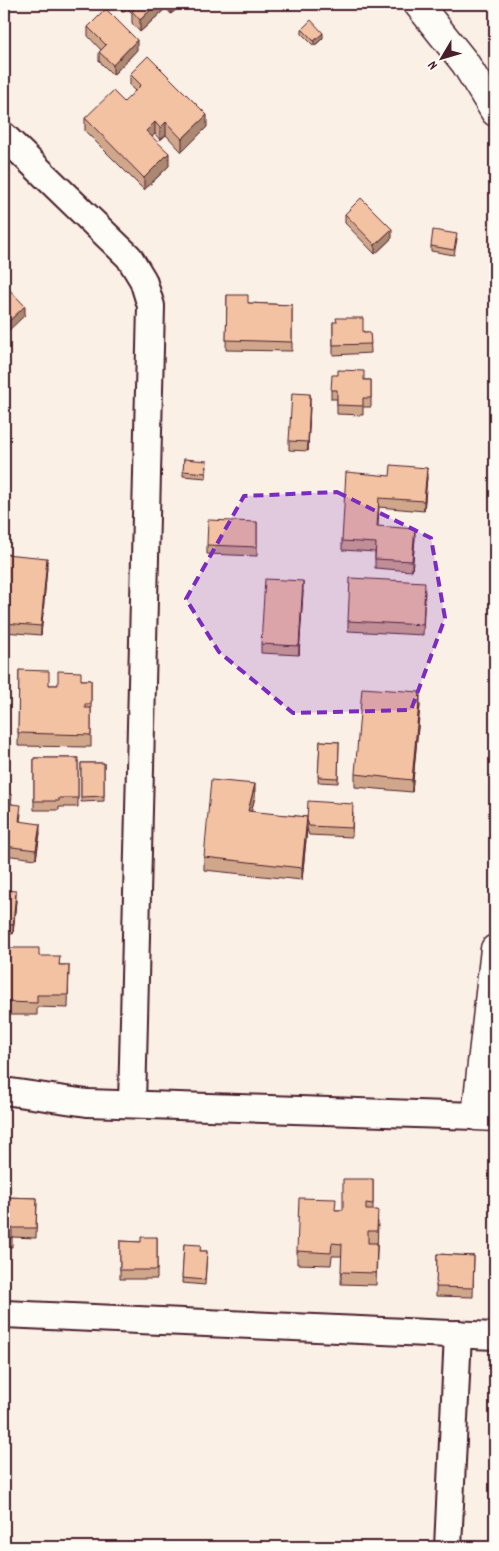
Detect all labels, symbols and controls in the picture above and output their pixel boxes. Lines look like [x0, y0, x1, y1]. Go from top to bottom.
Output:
north arrow [416, 32, 466, 82]
text: N [423, 56, 443, 74]

